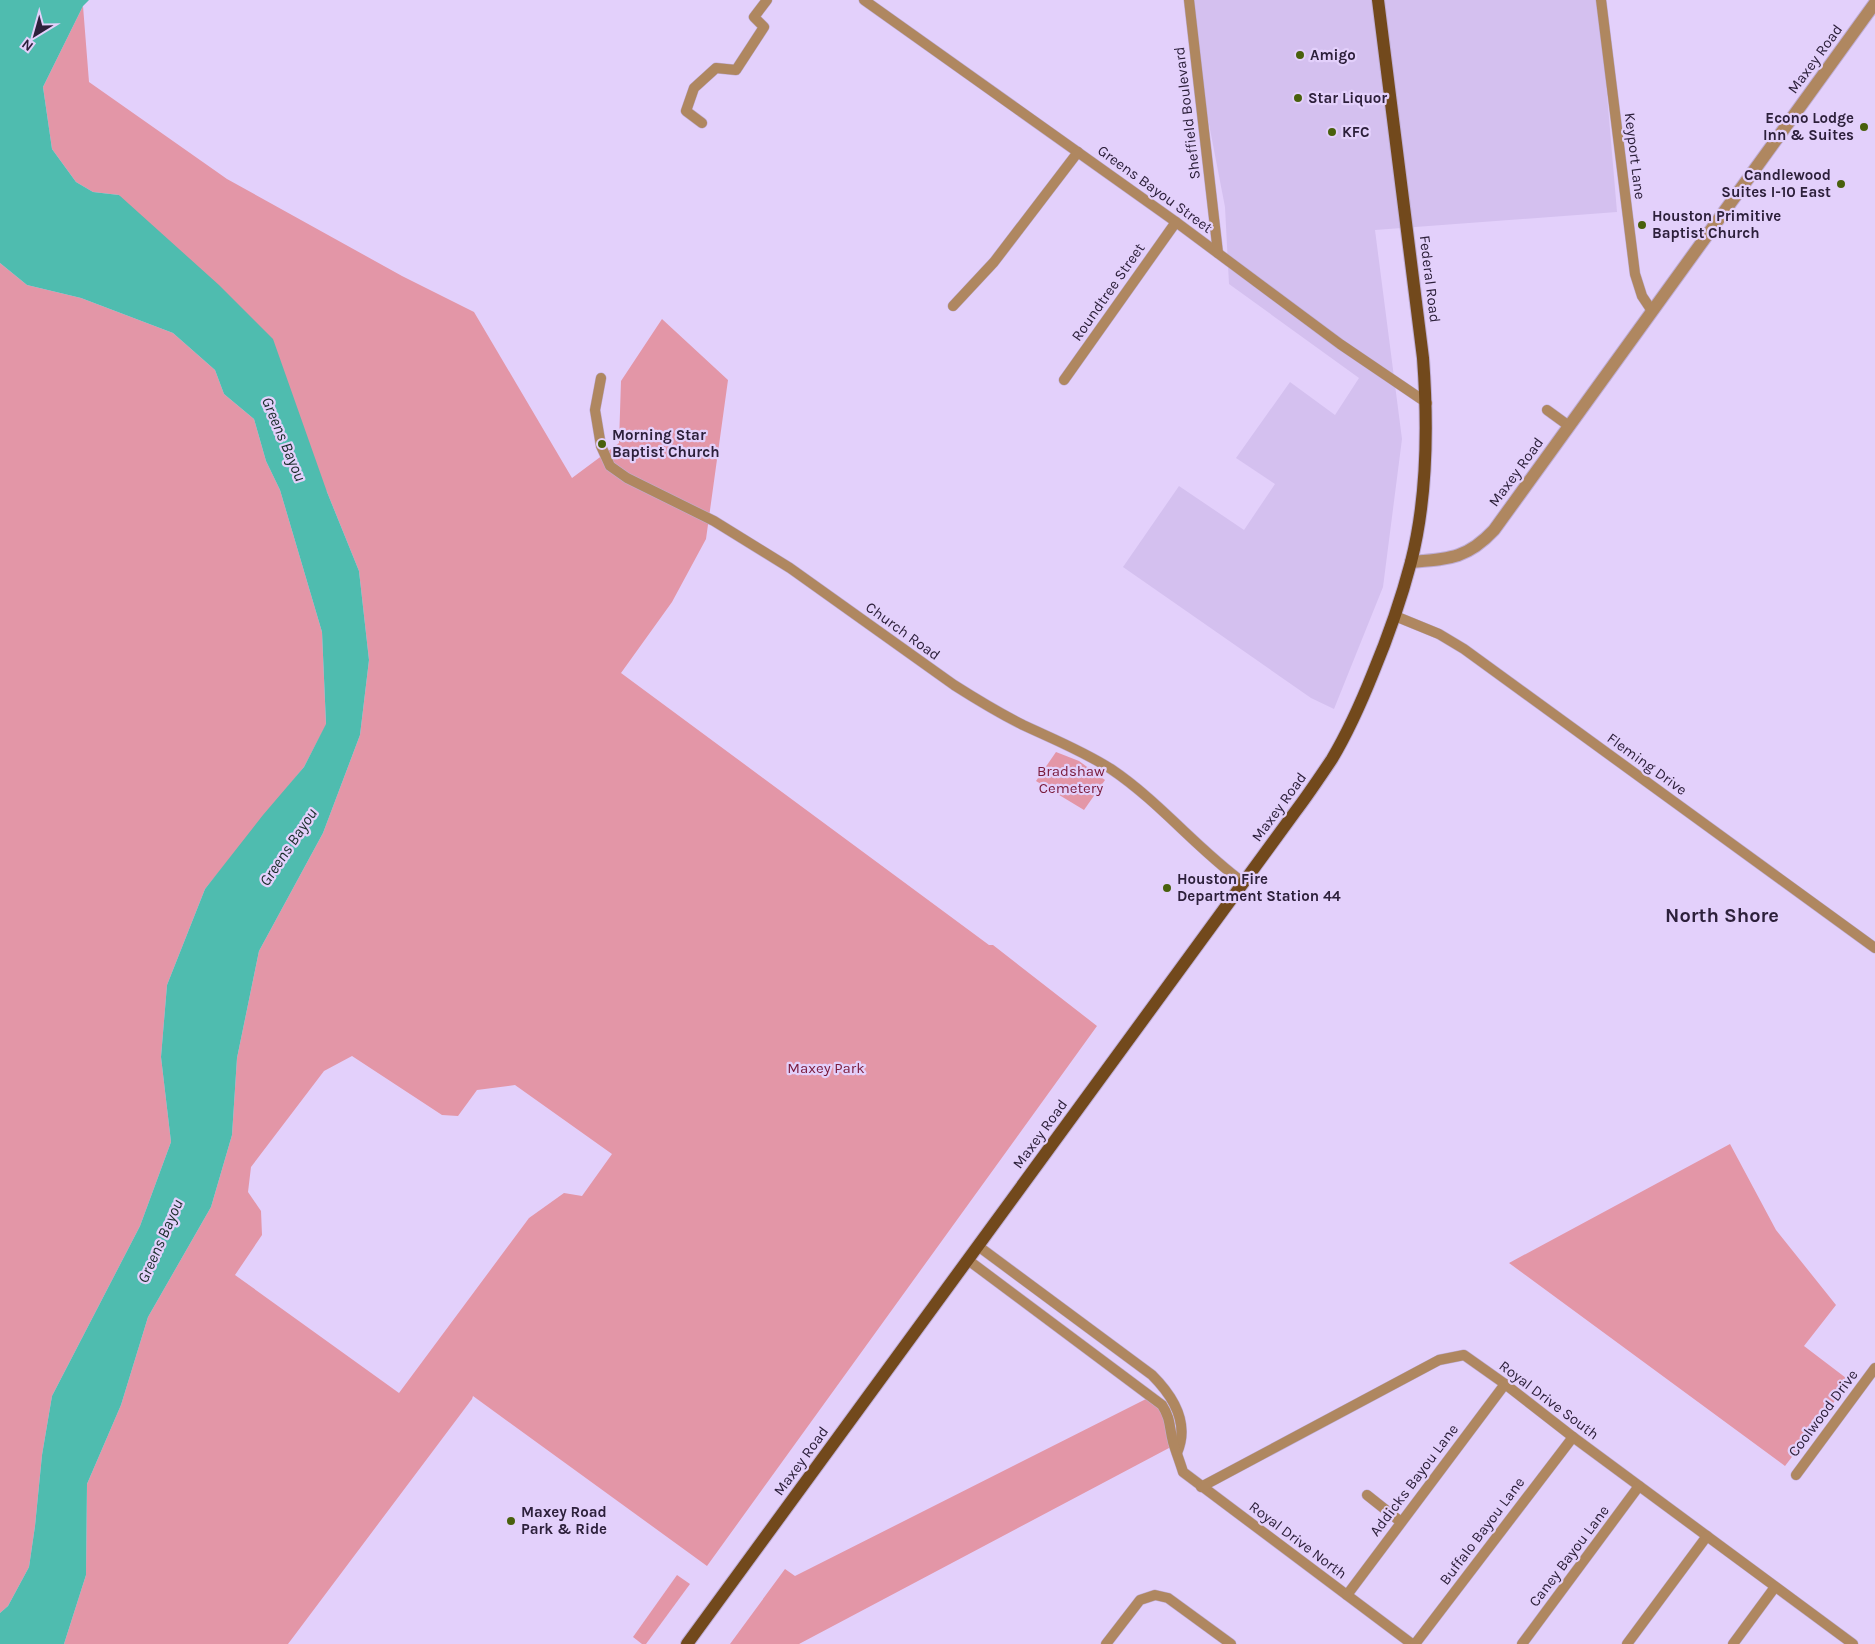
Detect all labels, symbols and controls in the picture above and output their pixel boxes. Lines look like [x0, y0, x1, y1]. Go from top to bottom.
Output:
north arrow [10, 10, 60, 60]
street label: Maxey Road [1784, 21, 1846, 97]
text: N [18, 35, 37, 55]
street label: Sheffield Boulevard [1170, 46, 1204, 180]
place label: Amigo [1310, 46, 1356, 64]
marker: Amigo [1294, 49, 1306, 61]
place label: Star Liquor [1308, 89, 1387, 107]
marker: Star Liquor [1292, 92, 1304, 104]
place label: Econo Lodge Inn & Suites [1763, 109, 1854, 144]
street label: Keyport Lane [1621, 112, 1649, 200]
marker: Econo Lodge Inn & Suites [1858, 121, 1870, 133]
place label: KFC [1342, 123, 1370, 141]
marker: KFC [1326, 126, 1338, 138]
street label: Greens Bayou Street [1094, 141, 1216, 237]
place label: Candlewood Suites I-10 East [1721, 166, 1831, 201]
marker: Candlewood Suites I-10 East [1835, 178, 1847, 190]
place label: Houston Primitive Baptist Church [1652, 207, 1781, 242]
marker: Houston Primitive Baptist Church [1636, 219, 1648, 231]
street label: Federal Road [1416, 234, 1444, 324]
street label: Roundtree Street [1067, 239, 1149, 345]
water label: Greens Bayou [258, 394, 310, 484]
place label: Morning Star Baptist Church [612, 426, 720, 461]
street label: Maxey Road [1485, 434, 1547, 510]
marker: Morning Star Baptist Church [596, 438, 608, 450]
street label: Church Road [862, 598, 944, 664]
street label: Fleming Drive [1604, 729, 1690, 799]
park label: Bradshaw Cemetery [1037, 762, 1105, 797]
street label: Maxey Road [1248, 769, 1310, 845]
water label: Greens Bayou [255, 804, 321, 890]
place label: Houston Fire Department Station 44 [1177, 870, 1341, 905]
marker: Houston Fire Department Station 44 [1161, 882, 1173, 894]
district label: North Shore [1665, 904, 1779, 927]
park label: Maxey Park [787, 1059, 865, 1077]
street label: Maxey Road [1009, 1096, 1071, 1172]
water label: Greens Bayou [133, 1196, 187, 1286]
street label: Royal Drive South [1496, 1357, 1602, 1443]
street label: Coolwood Drive [1784, 1366, 1862, 1460]
street label: Addicks Bayou Lane [1366, 1420, 1462, 1540]
street label: Maxey Road [770, 1423, 832, 1499]
street label: Buffalo Bayou Lane [1436, 1474, 1528, 1588]
street label: Royal Drive North [1246, 1497, 1350, 1583]
street label: Caney Bayou Lane [1525, 1502, 1613, 1610]
place label: Maxey Road Park & Ride [521, 1503, 607, 1538]
marker: Maxey Road Park & Ride [505, 1515, 517, 1527]

